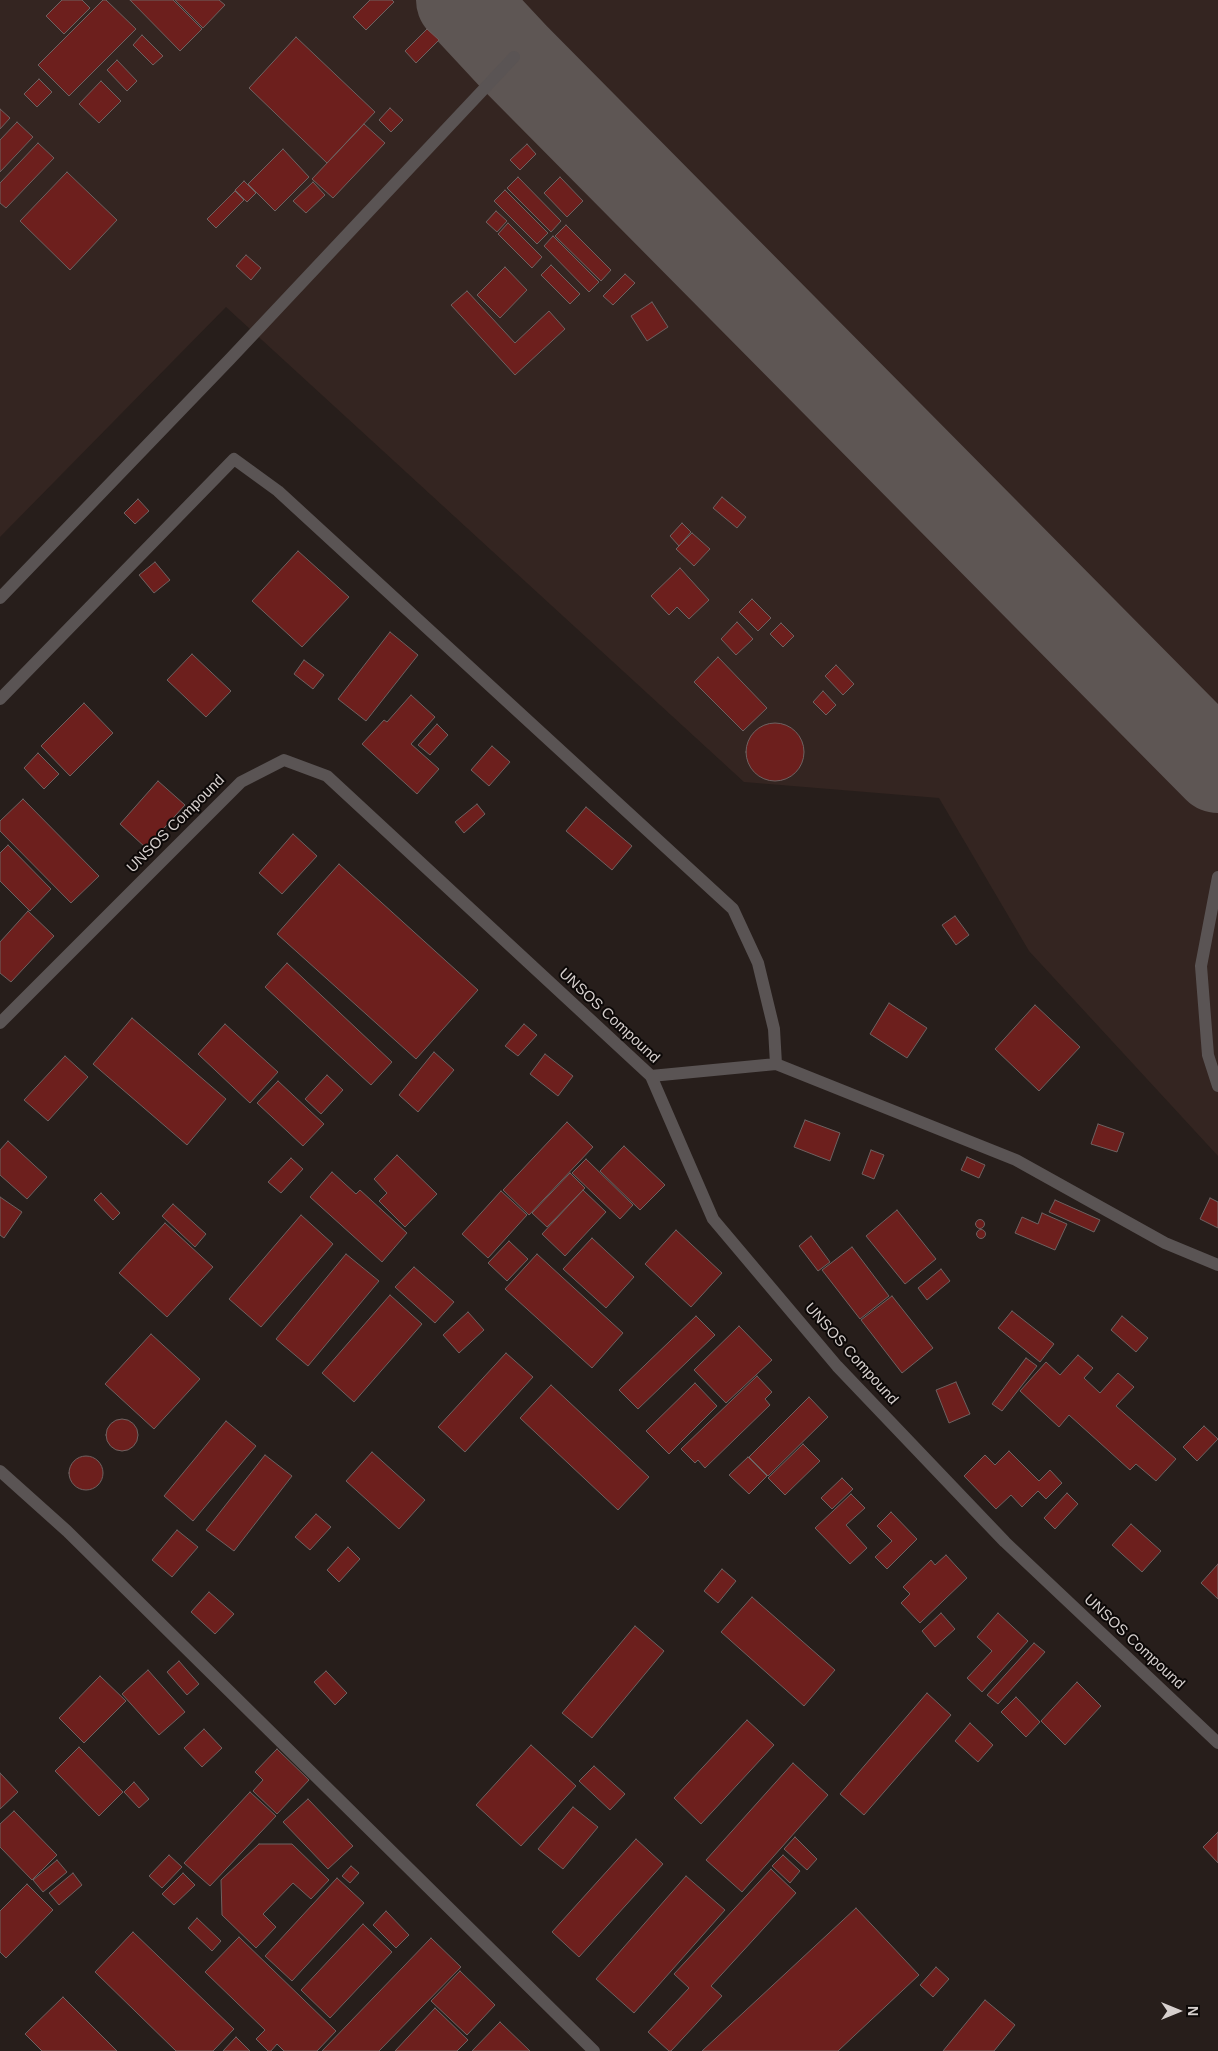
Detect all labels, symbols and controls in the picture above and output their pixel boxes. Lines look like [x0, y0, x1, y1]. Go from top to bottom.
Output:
street label: UNSOS Compound [123, 771, 229, 877]
street label: UNSOS Compound [555, 965, 663, 1067]
street label: UNSOS Compound [801, 1299, 901, 1409]
street label: UNSOS Compound [1080, 1591, 1188, 1693]
north arrow [1153, 1986, 1203, 2036]
text: N [1185, 2006, 1201, 2016]

